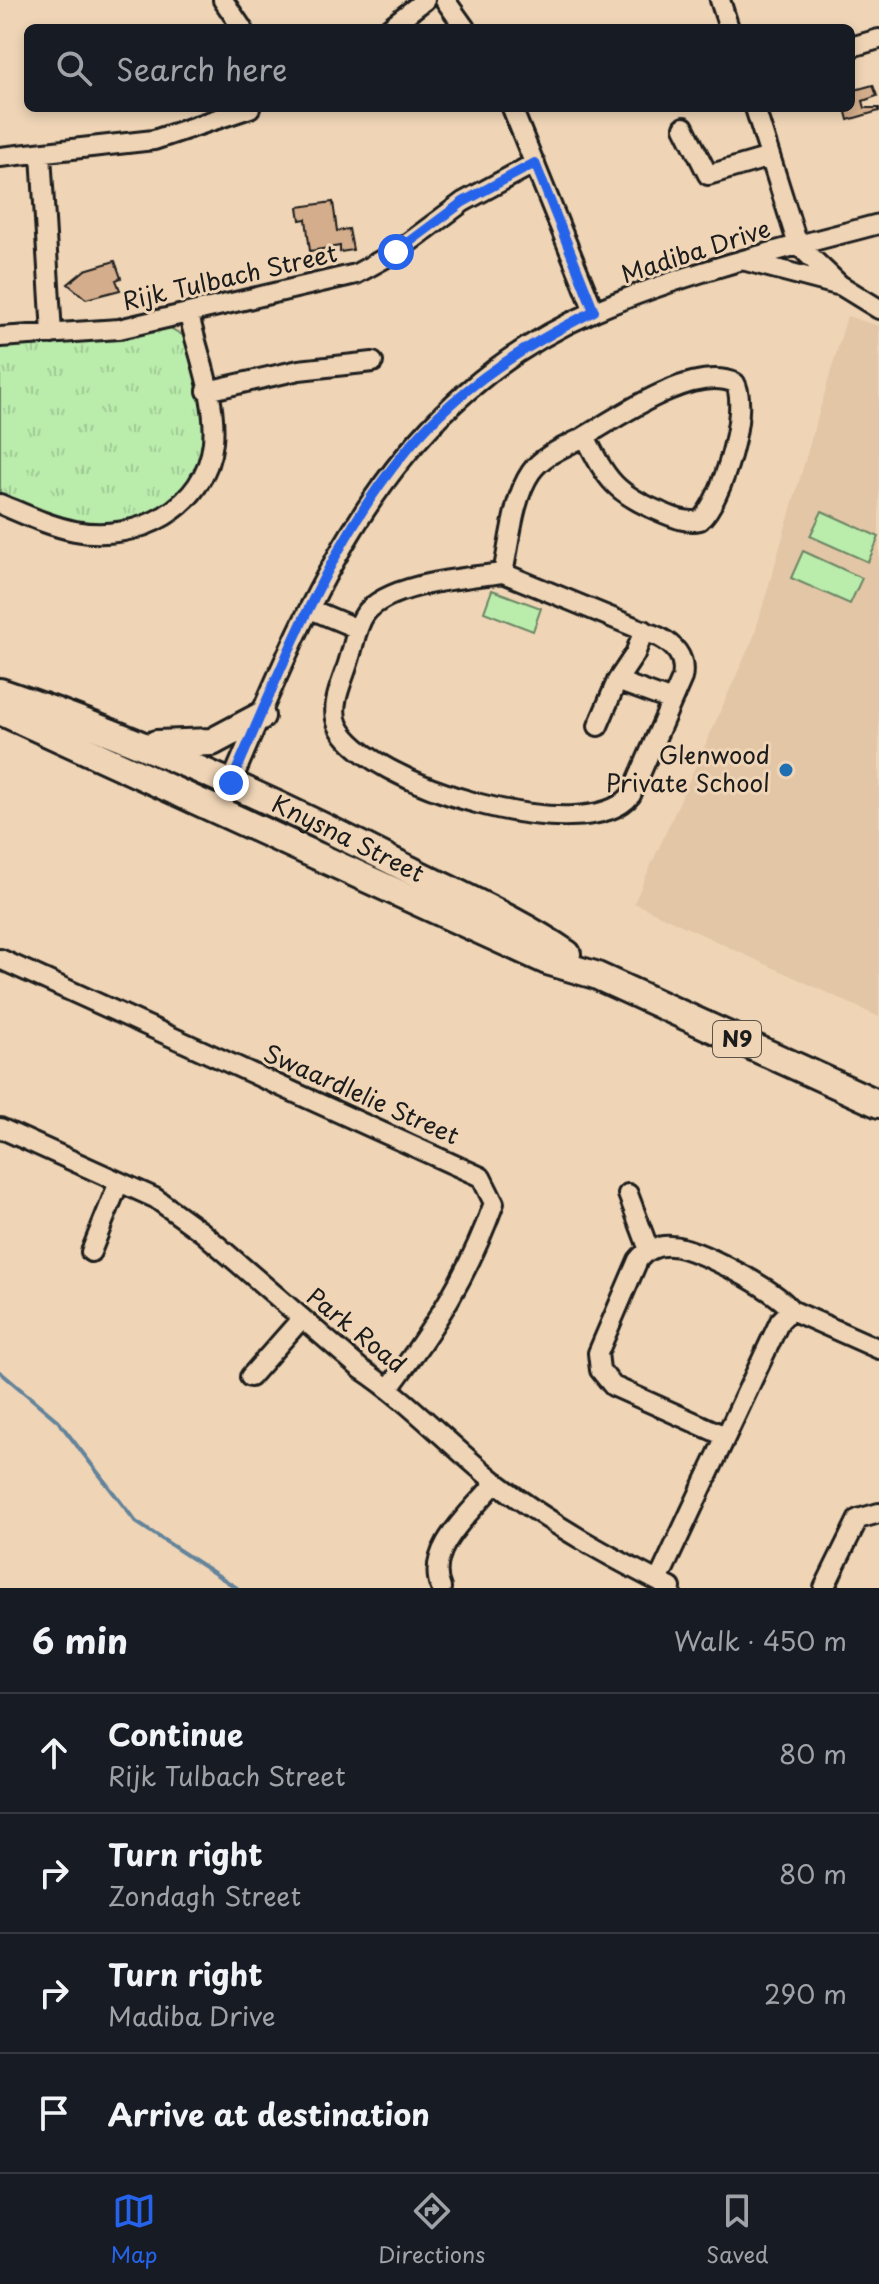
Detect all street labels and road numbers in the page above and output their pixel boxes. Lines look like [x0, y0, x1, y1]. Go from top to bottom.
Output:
street label: Madiba Drive [616, 209, 775, 291]
street label: Rijk Tulbach Street [119, 234, 341, 318]
street label: Knysna Street [266, 785, 431, 891]
road number: N9 [713, 1021, 761, 1057]
street label: Swaardlelie Street [258, 1034, 466, 1153]
street label: Park Road [300, 1278, 415, 1381]

